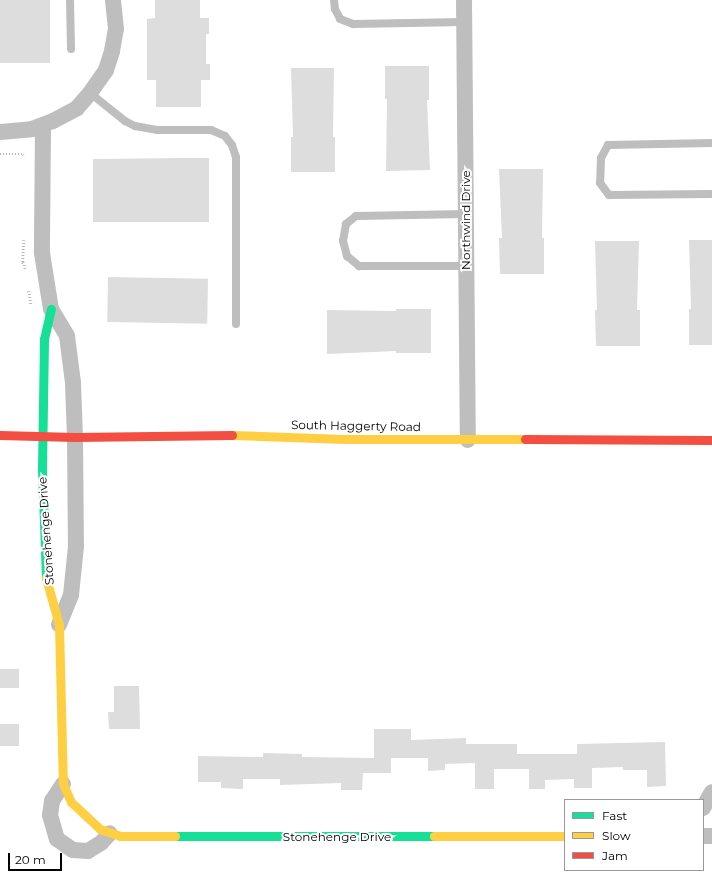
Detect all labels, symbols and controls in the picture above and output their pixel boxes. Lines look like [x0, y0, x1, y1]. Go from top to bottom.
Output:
street label: Northwind Drive [459, 170, 473, 270]
street label: South Haggerty Road [291, 418, 421, 434]
street label: Stonehenge Drive [35, 476, 57, 586]
legend [564, 799, 704, 871]
text: Fast [602, 808, 627, 823]
text: Slow [602, 828, 631, 843]
street label: Stonehenge Drive [283, 830, 391, 844]
scale bar [10, 845, 64, 871]
text: Jam [602, 848, 628, 863]
text: 20 m [15, 852, 46, 867]

